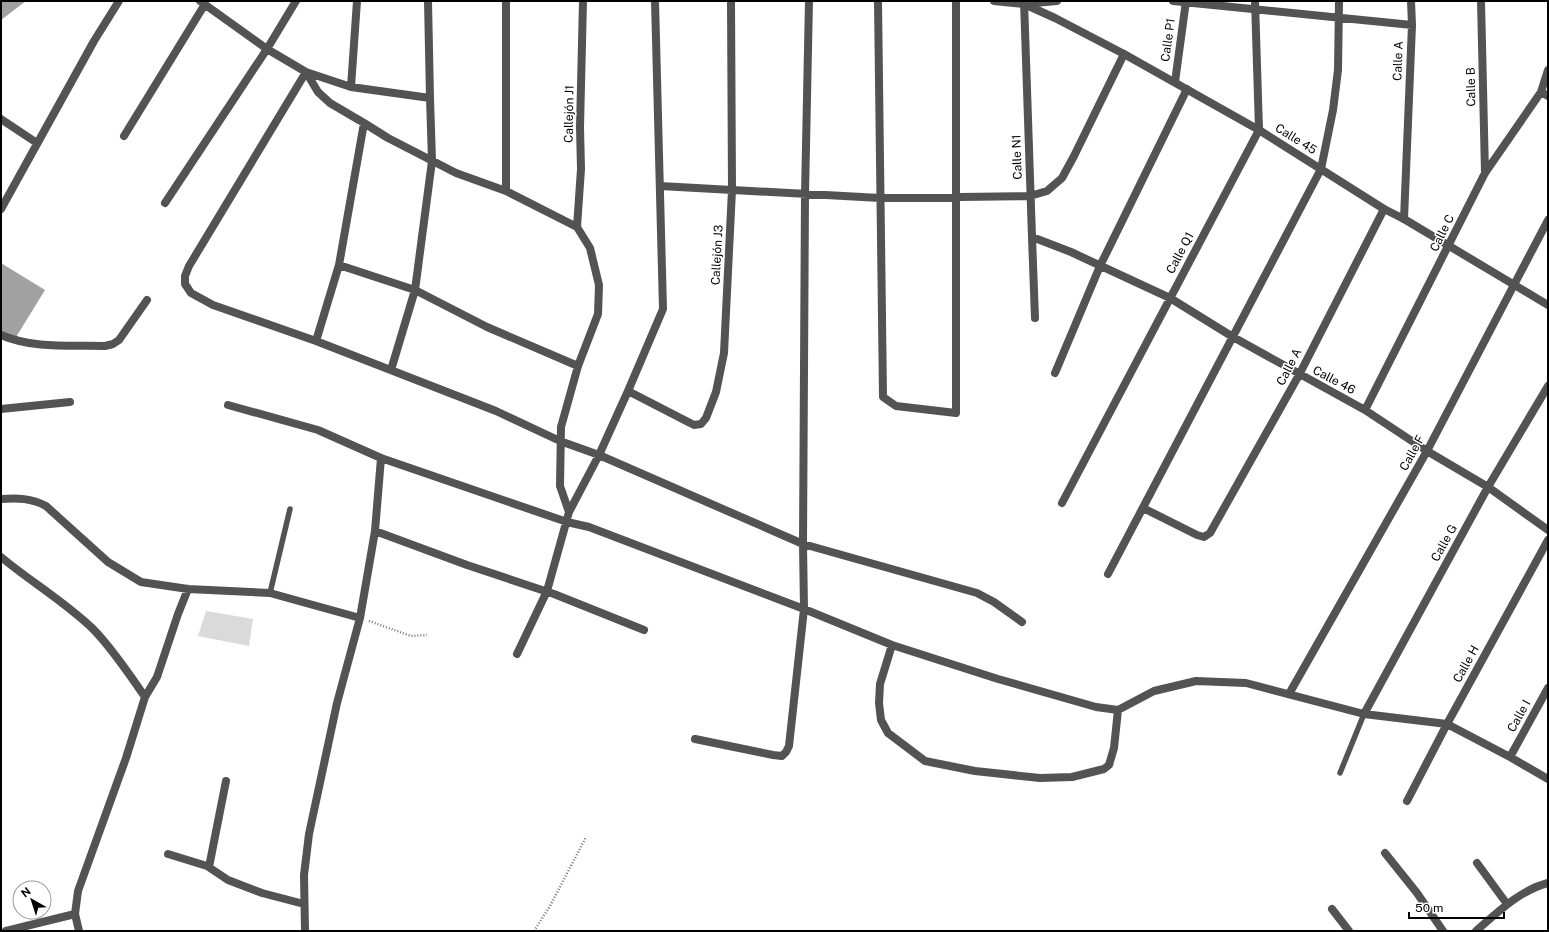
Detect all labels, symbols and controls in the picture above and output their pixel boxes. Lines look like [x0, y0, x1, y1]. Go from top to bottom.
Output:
street label: Calle P1 [1158, 17, 1178, 63]
street label: Calle A [1390, 40, 1406, 81]
street label: Calle B [1464, 67, 1478, 107]
street label: Callejón J1 [561, 85, 577, 143]
street label: Calle 45 [1273, 121, 1320, 157]
street label: Calle N1 [1009, 134, 1025, 180]
street label: Calle C [1427, 212, 1457, 254]
street label: Callejón J3 [708, 224, 726, 286]
street label: Calle Q1 [1163, 230, 1197, 276]
street label: Calle A [1273, 346, 1305, 388]
street label: Calle 46 [1310, 363, 1358, 397]
street label: Calle F [1397, 433, 1427, 473]
street label: Calle G [1428, 522, 1460, 564]
street label: Calle H [1450, 643, 1482, 685]
street label: Calle I [1504, 697, 1534, 735]
north arrow [12, 880, 52, 920]
text: N [19, 885, 33, 900]
scale bar [1409, 894, 1504, 920]
text: 50 m [1415, 901, 1443, 915]

